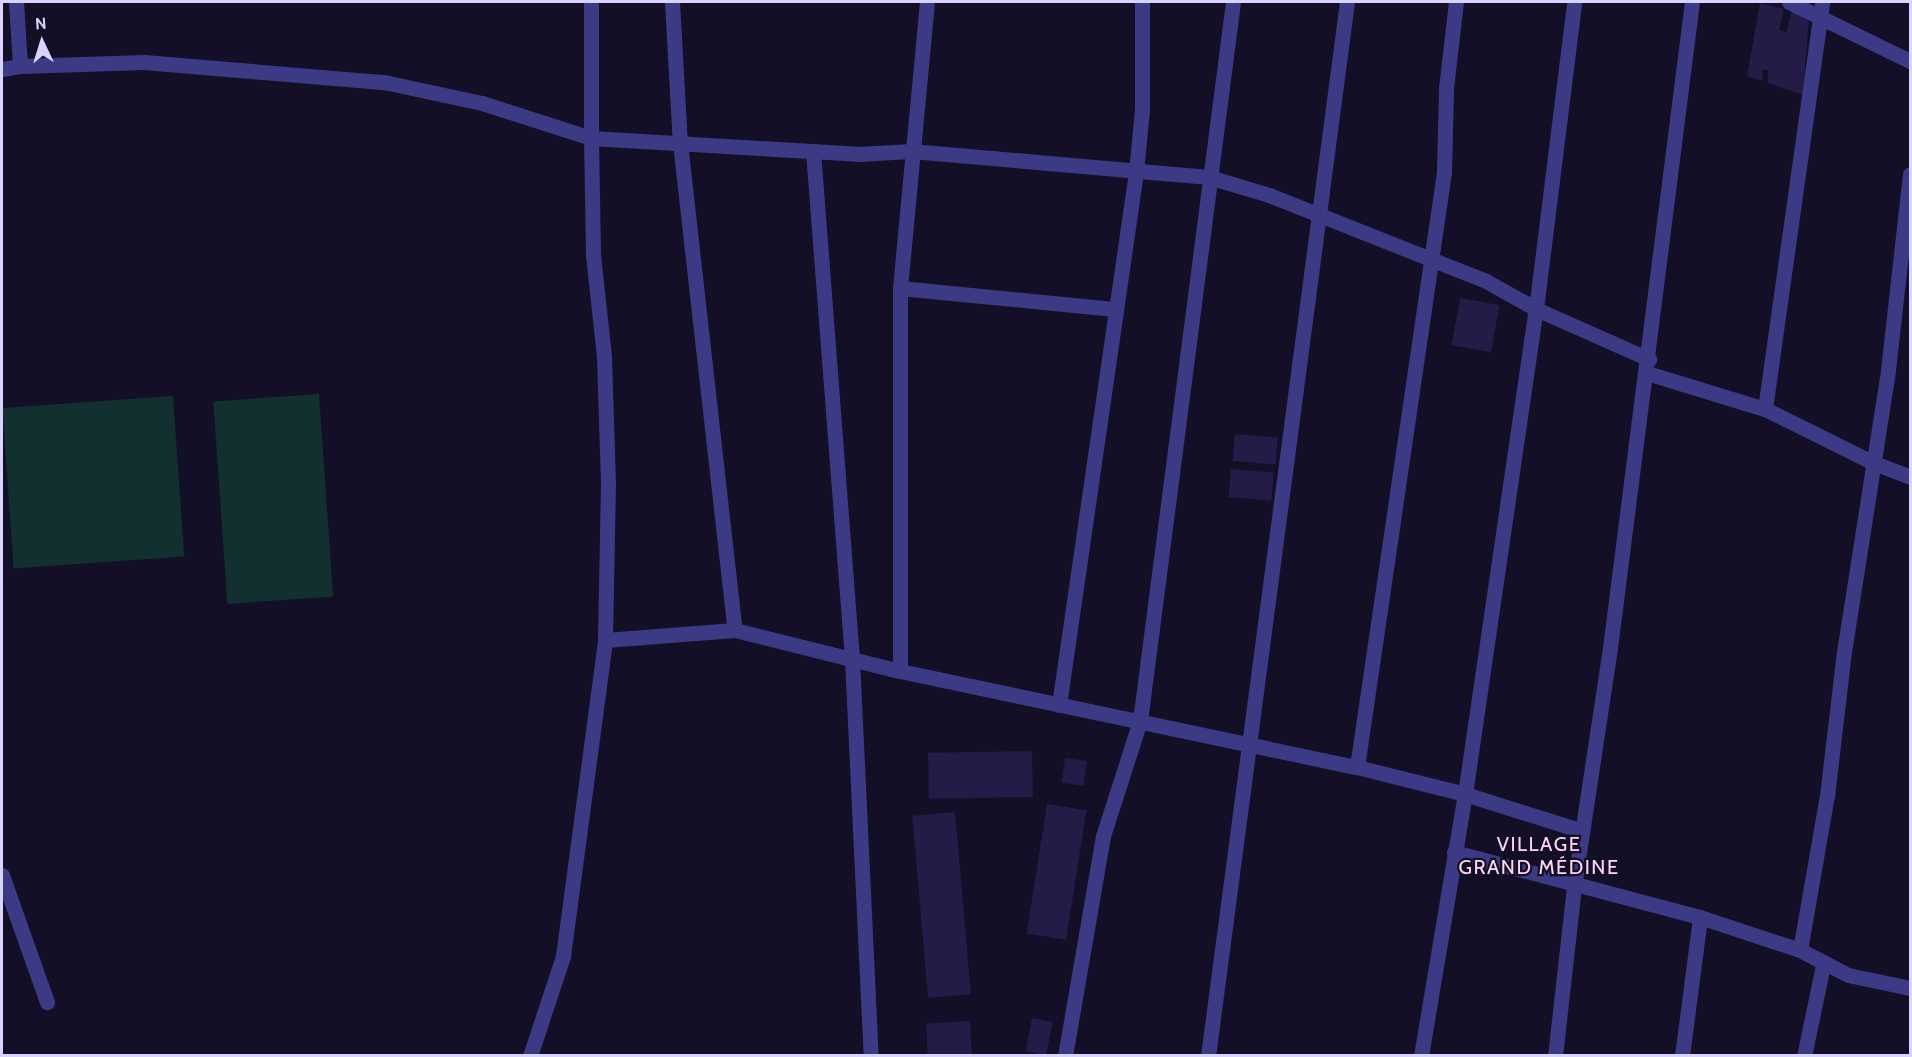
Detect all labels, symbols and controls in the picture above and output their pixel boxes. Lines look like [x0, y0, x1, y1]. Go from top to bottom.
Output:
north arrow [12, 12, 72, 72]
text: N [34, 14, 47, 33]
district label: VILLAGE GRAND MÉDINE [1459, 832, 1619, 879]

